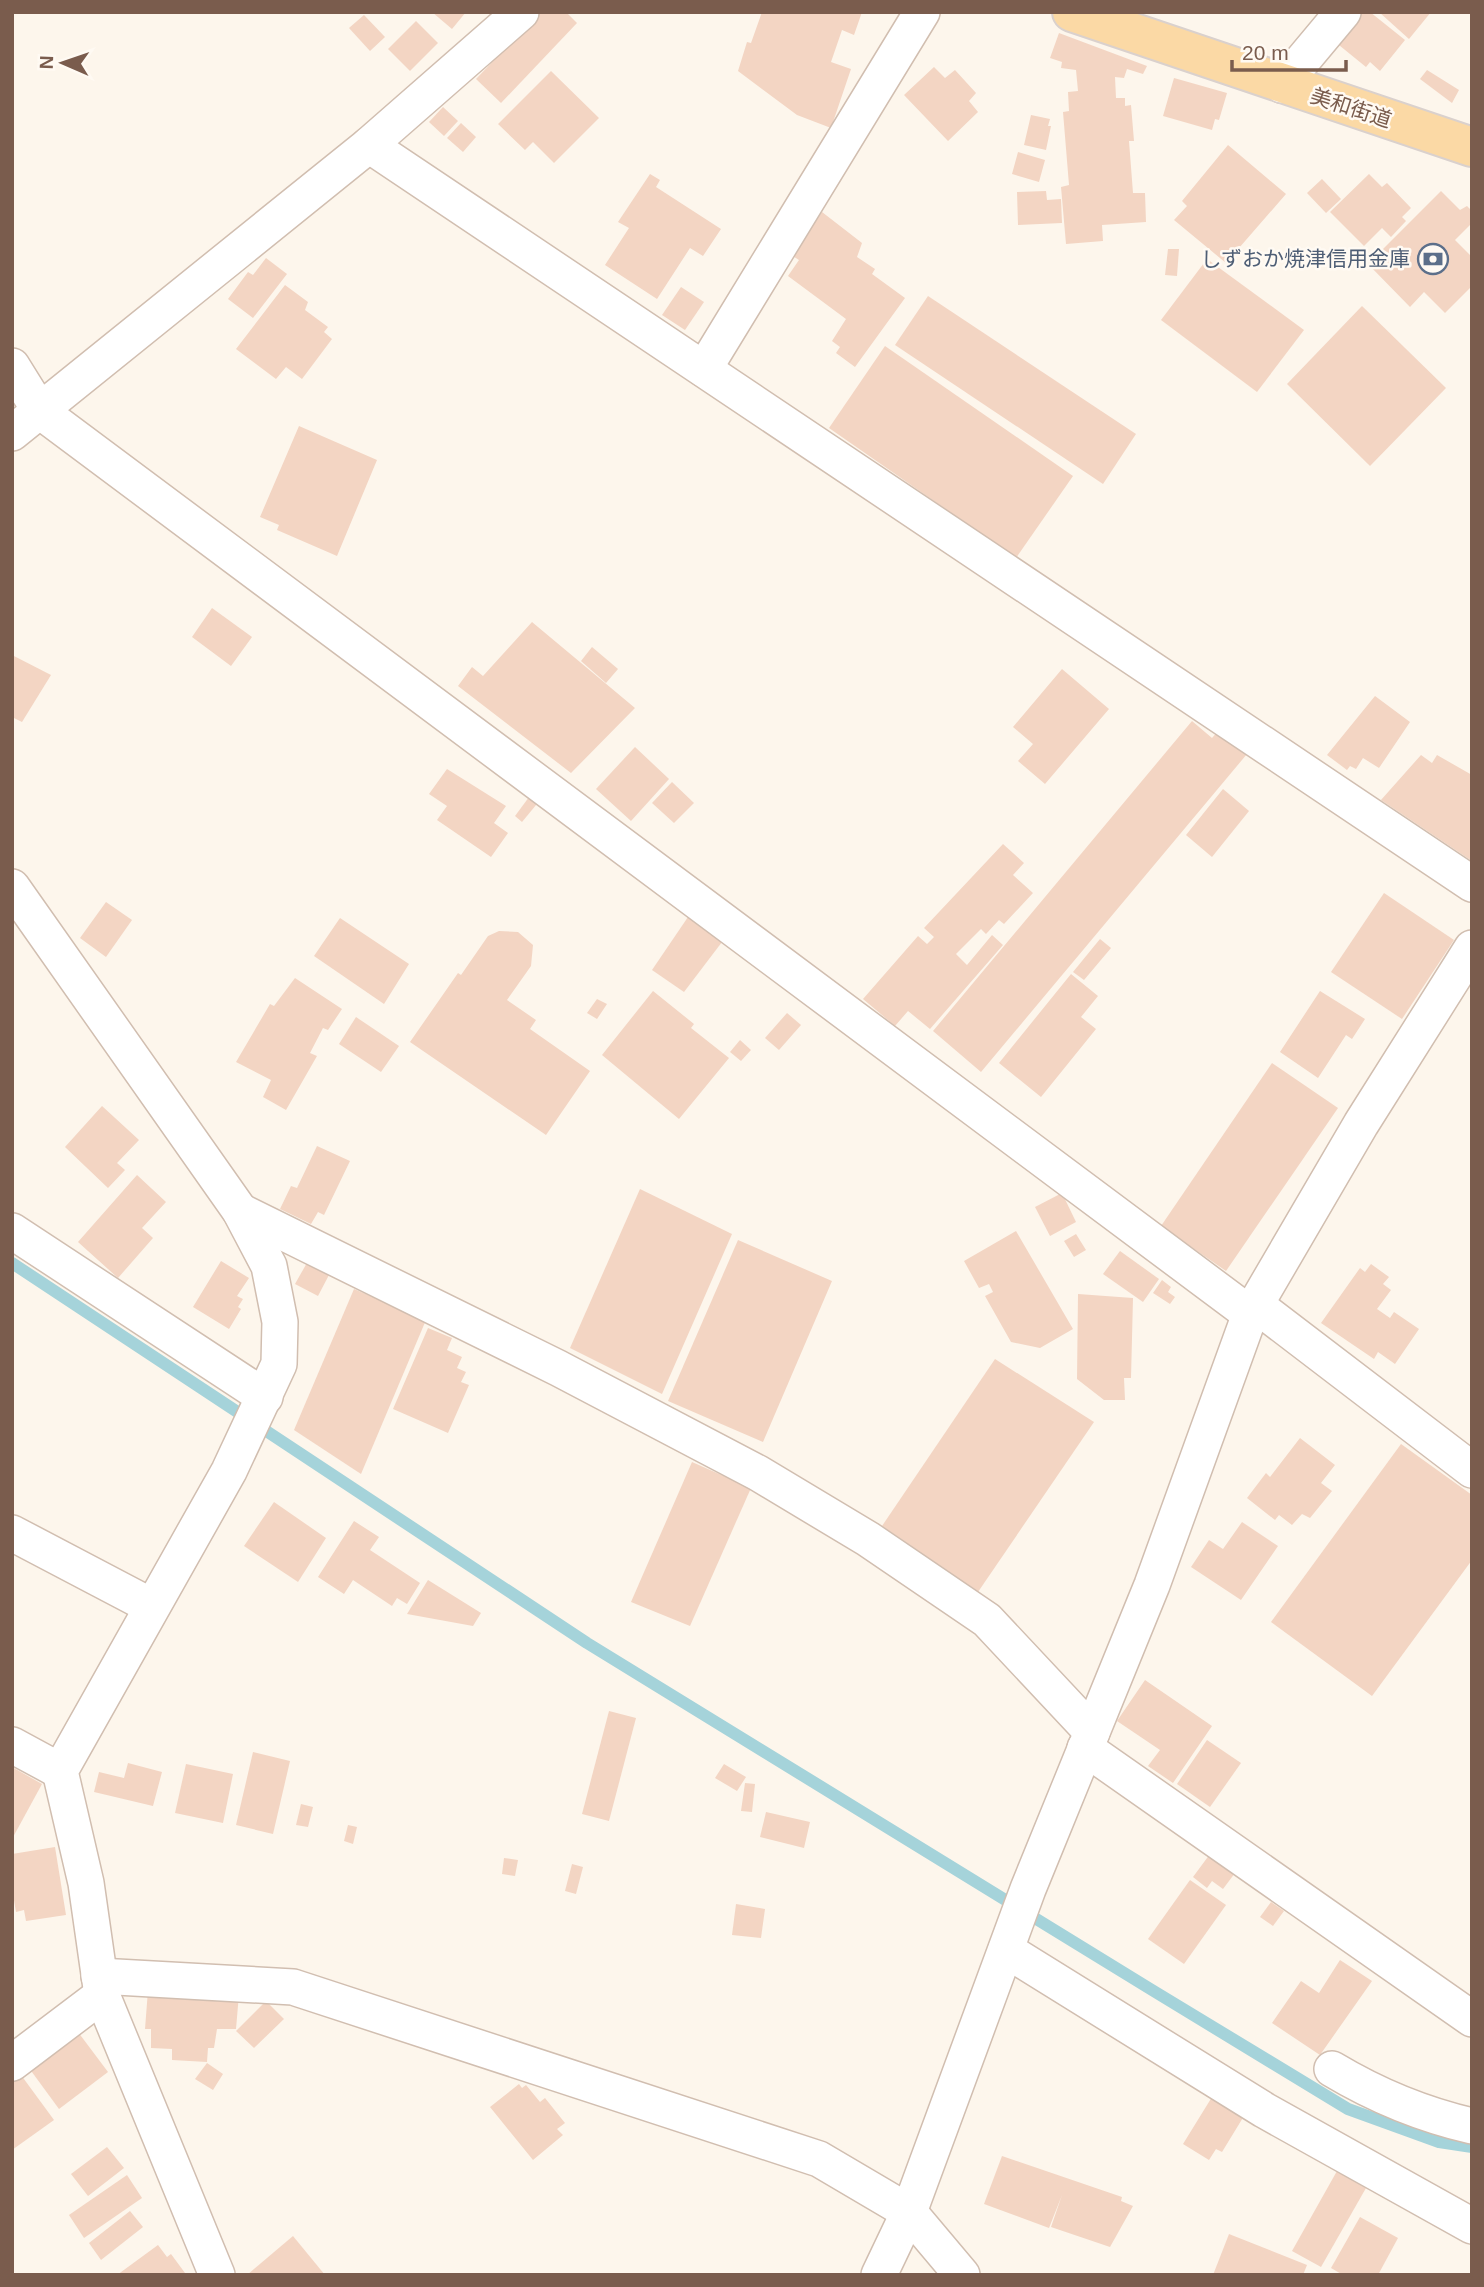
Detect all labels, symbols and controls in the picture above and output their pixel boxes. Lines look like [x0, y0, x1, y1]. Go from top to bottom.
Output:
north arrow [28, 28, 98, 98]
scale bar [1232, 28, 1346, 72]
text: 20 m [1242, 41, 1289, 64]
text: N [36, 55, 57, 70]
street label: 美和街道 [1308, 84, 1395, 131]
bank icon: しずおか焼津信用金庫 [1416, 242, 1450, 276]
place label: しずおか焼津信用金庫 [1200, 247, 1410, 270]

